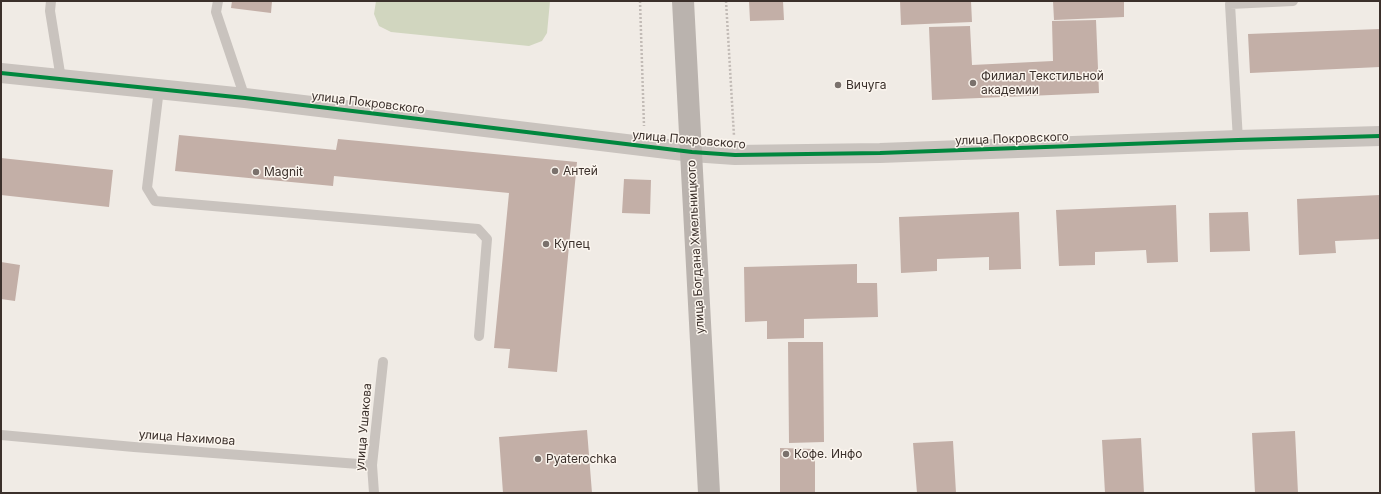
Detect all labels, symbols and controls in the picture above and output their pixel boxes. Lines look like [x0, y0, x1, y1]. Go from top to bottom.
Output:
place label: Филиал Текстильной академии [981, 69, 1104, 97]
place label: Вичуга [846, 78, 886, 92]
marker: Филиал Текстильной академии [968, 78, 978, 88]
marker: Вичуга [833, 80, 843, 90]
street label: улица Покровского [311, 89, 425, 117]
street label: улица Покровского [632, 128, 746, 152]
street label: улица Покровского [955, 130, 1069, 148]
street label: улица Богдана Хмельницкого [684, 160, 708, 334]
place label: Антей [563, 164, 598, 178]
place label: Magnit [264, 165, 303, 179]
marker: Антей [550, 166, 560, 176]
marker: Magnit [251, 167, 261, 177]
place label: Купец [554, 237, 590, 251]
marker: Купец [541, 239, 551, 249]
street label: улица Ушакова [353, 382, 375, 472]
street label: улица Нахимова [138, 427, 236, 449]
place label: Кофе. Инфо [794, 447, 863, 461]
marker: Кофе. Инфо [781, 449, 791, 459]
place label: Pyaterochka [546, 452, 617, 466]
marker: Pyaterochka [533, 454, 543, 464]

